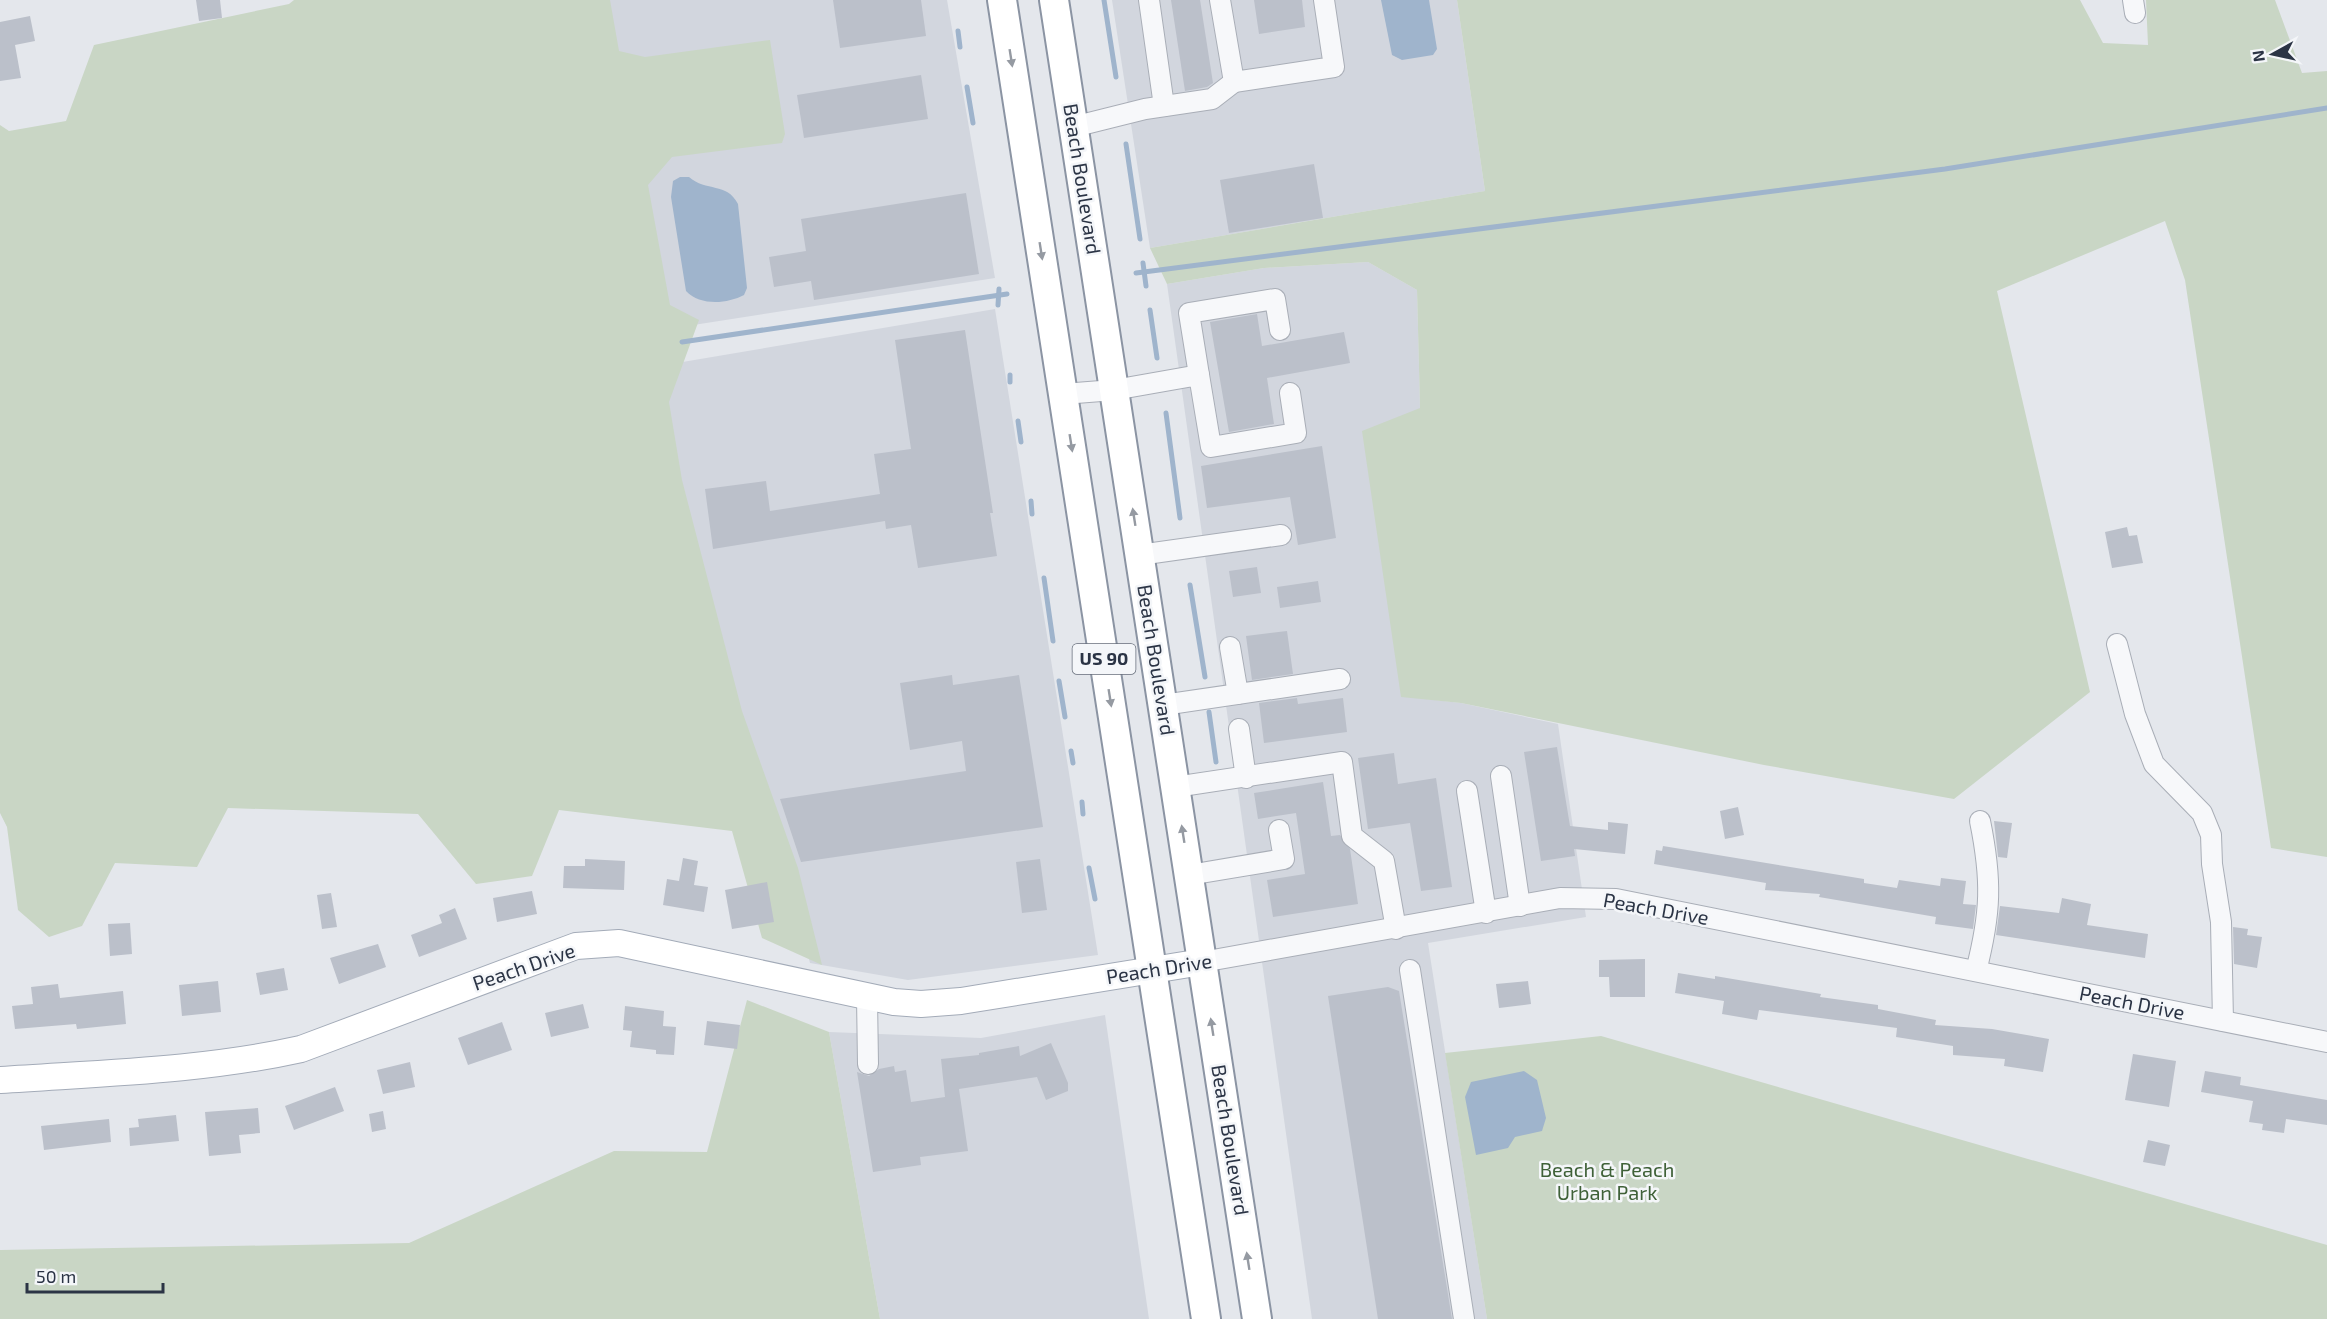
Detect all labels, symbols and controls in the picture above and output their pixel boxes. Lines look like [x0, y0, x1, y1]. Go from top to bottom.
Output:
north arrow [2243, 24, 2303, 84]
one-way arrow [1007, 48, 1016, 67]
text: N [2247, 49, 2268, 63]
street label: Beach Boulevard [1059, 102, 1107, 256]
one-way arrow [1037, 241, 1046, 260]
one-way arrow [1066, 434, 1075, 453]
one-way arrow [1129, 507, 1138, 526]
street label: Beach Boulevard [1133, 583, 1181, 737]
road number: US 90 [1072, 644, 1136, 674]
one-way arrow [1106, 689, 1115, 708]
one-way arrow [1178, 825, 1187, 844]
street label: Peach Drive [1602, 887, 1711, 929]
street label: Peach Drive [469, 937, 578, 995]
street label: Peach Drive [1104, 948, 1213, 988]
street label: Peach Drive [2078, 980, 2187, 1024]
one-way arrow [1208, 1017, 1217, 1036]
street label: Beach Boulevard [1207, 1063, 1255, 1217]
park label: Beach & Peach Urban Park [1540, 1157, 1674, 1204]
one-way arrow [1244, 1252, 1253, 1271]
scale bar [27, 1256, 164, 1294]
text: 50 m [36, 1265, 76, 1287]

